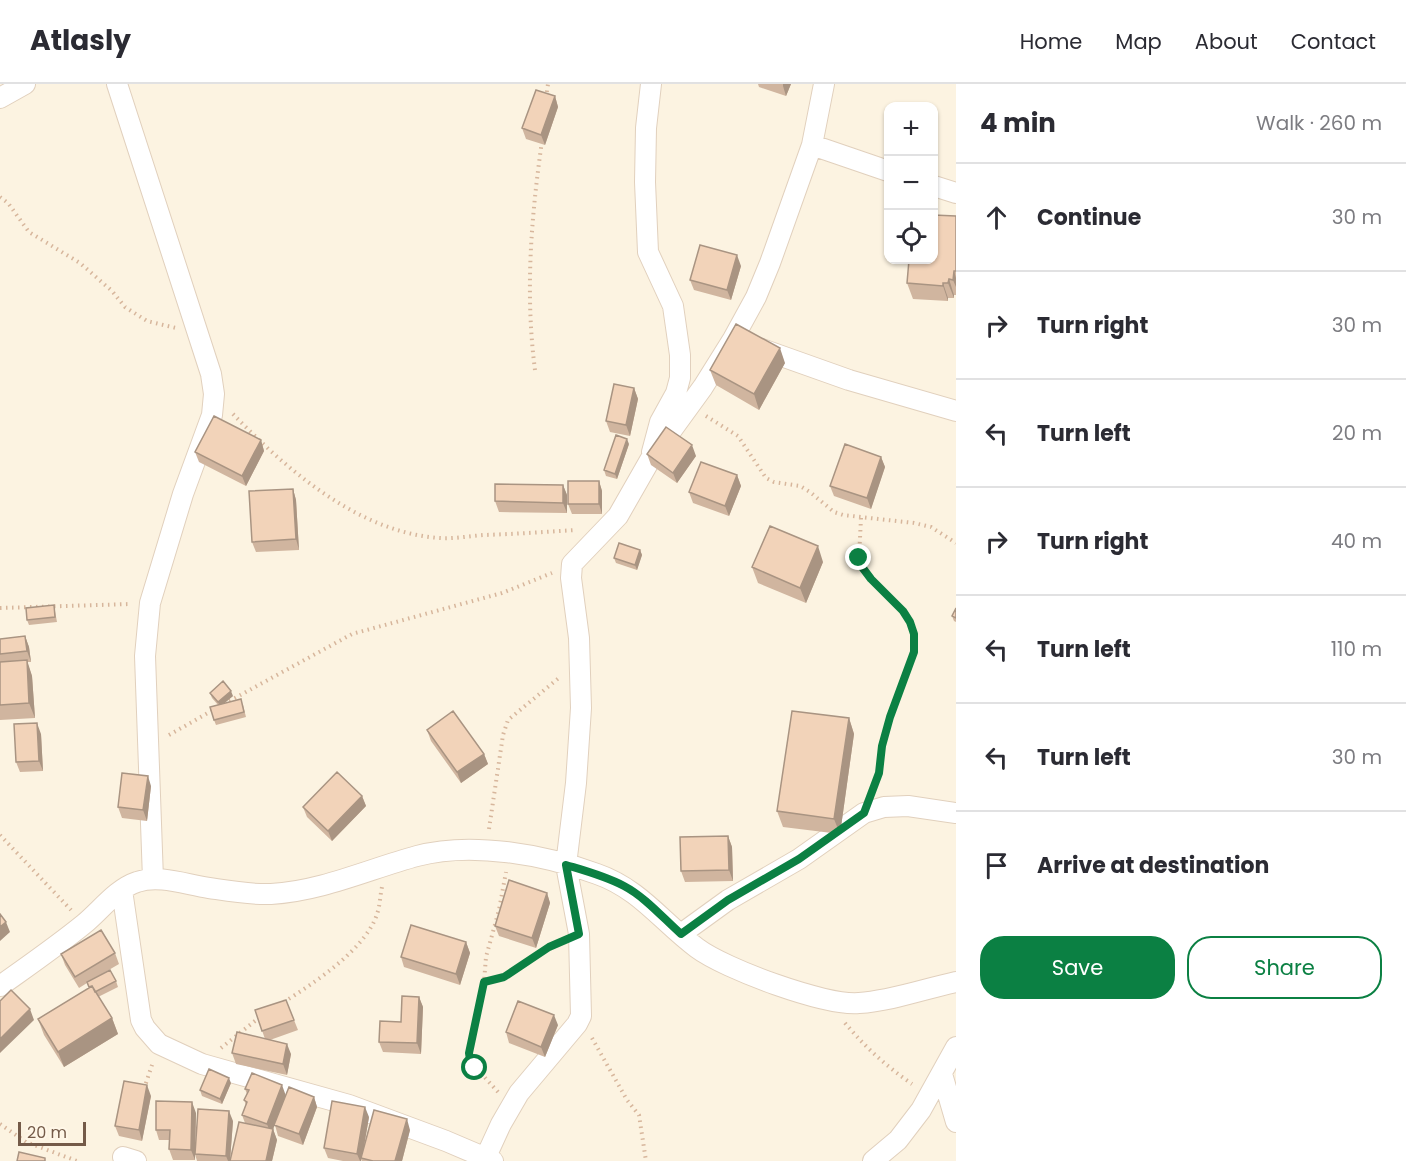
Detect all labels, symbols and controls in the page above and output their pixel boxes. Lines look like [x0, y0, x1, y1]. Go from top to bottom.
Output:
text: Atlasly [30, 21, 131, 60]
text: Home [1020, 27, 1082, 56]
text: Map [1115, 27, 1162, 56]
text: About [1195, 27, 1258, 56]
text: Contact [1291, 27, 1376, 56]
map controls [884, 102, 938, 264]
button: + [884, 102, 938, 156]
text: 4 min [980, 105, 1056, 141]
text: Walk · 260 m [1256, 109, 1382, 137]
button: − [884, 156, 938, 210]
icon: ahead [980, 201, 1013, 234]
text: Continue [1037, 202, 1141, 233]
text: 30 m [1332, 203, 1382, 231]
button: locate [884, 210, 938, 264]
icon: right [980, 309, 1013, 342]
text: Turn right [1037, 310, 1148, 341]
text: 30 m [1332, 311, 1382, 339]
icon: left [980, 417, 1013, 450]
text: Turn left [1037, 418, 1131, 449]
text: 20 m [1332, 419, 1382, 447]
icon: right [980, 525, 1013, 558]
text: Turn right [1037, 526, 1148, 557]
text: 40 m [1331, 527, 1382, 555]
route end [845, 544, 871, 570]
icon: left [980, 633, 1013, 666]
text: Turn left [1037, 634, 1131, 665]
text: 110 m [1331, 635, 1382, 663]
icon: left [980, 741, 1013, 774]
text: Turn left [1037, 742, 1131, 773]
text: 30 m [1332, 743, 1382, 771]
icon: arrive [980, 849, 1013, 882]
text: Arrive at destination [1037, 850, 1269, 881]
button: Save [980, 936, 1175, 999]
button: Share [1187, 936, 1382, 999]
route start [461, 1054, 487, 1080]
scale bar [18, 1119, 86, 1146]
text: 20 m [27, 1121, 67, 1144]

